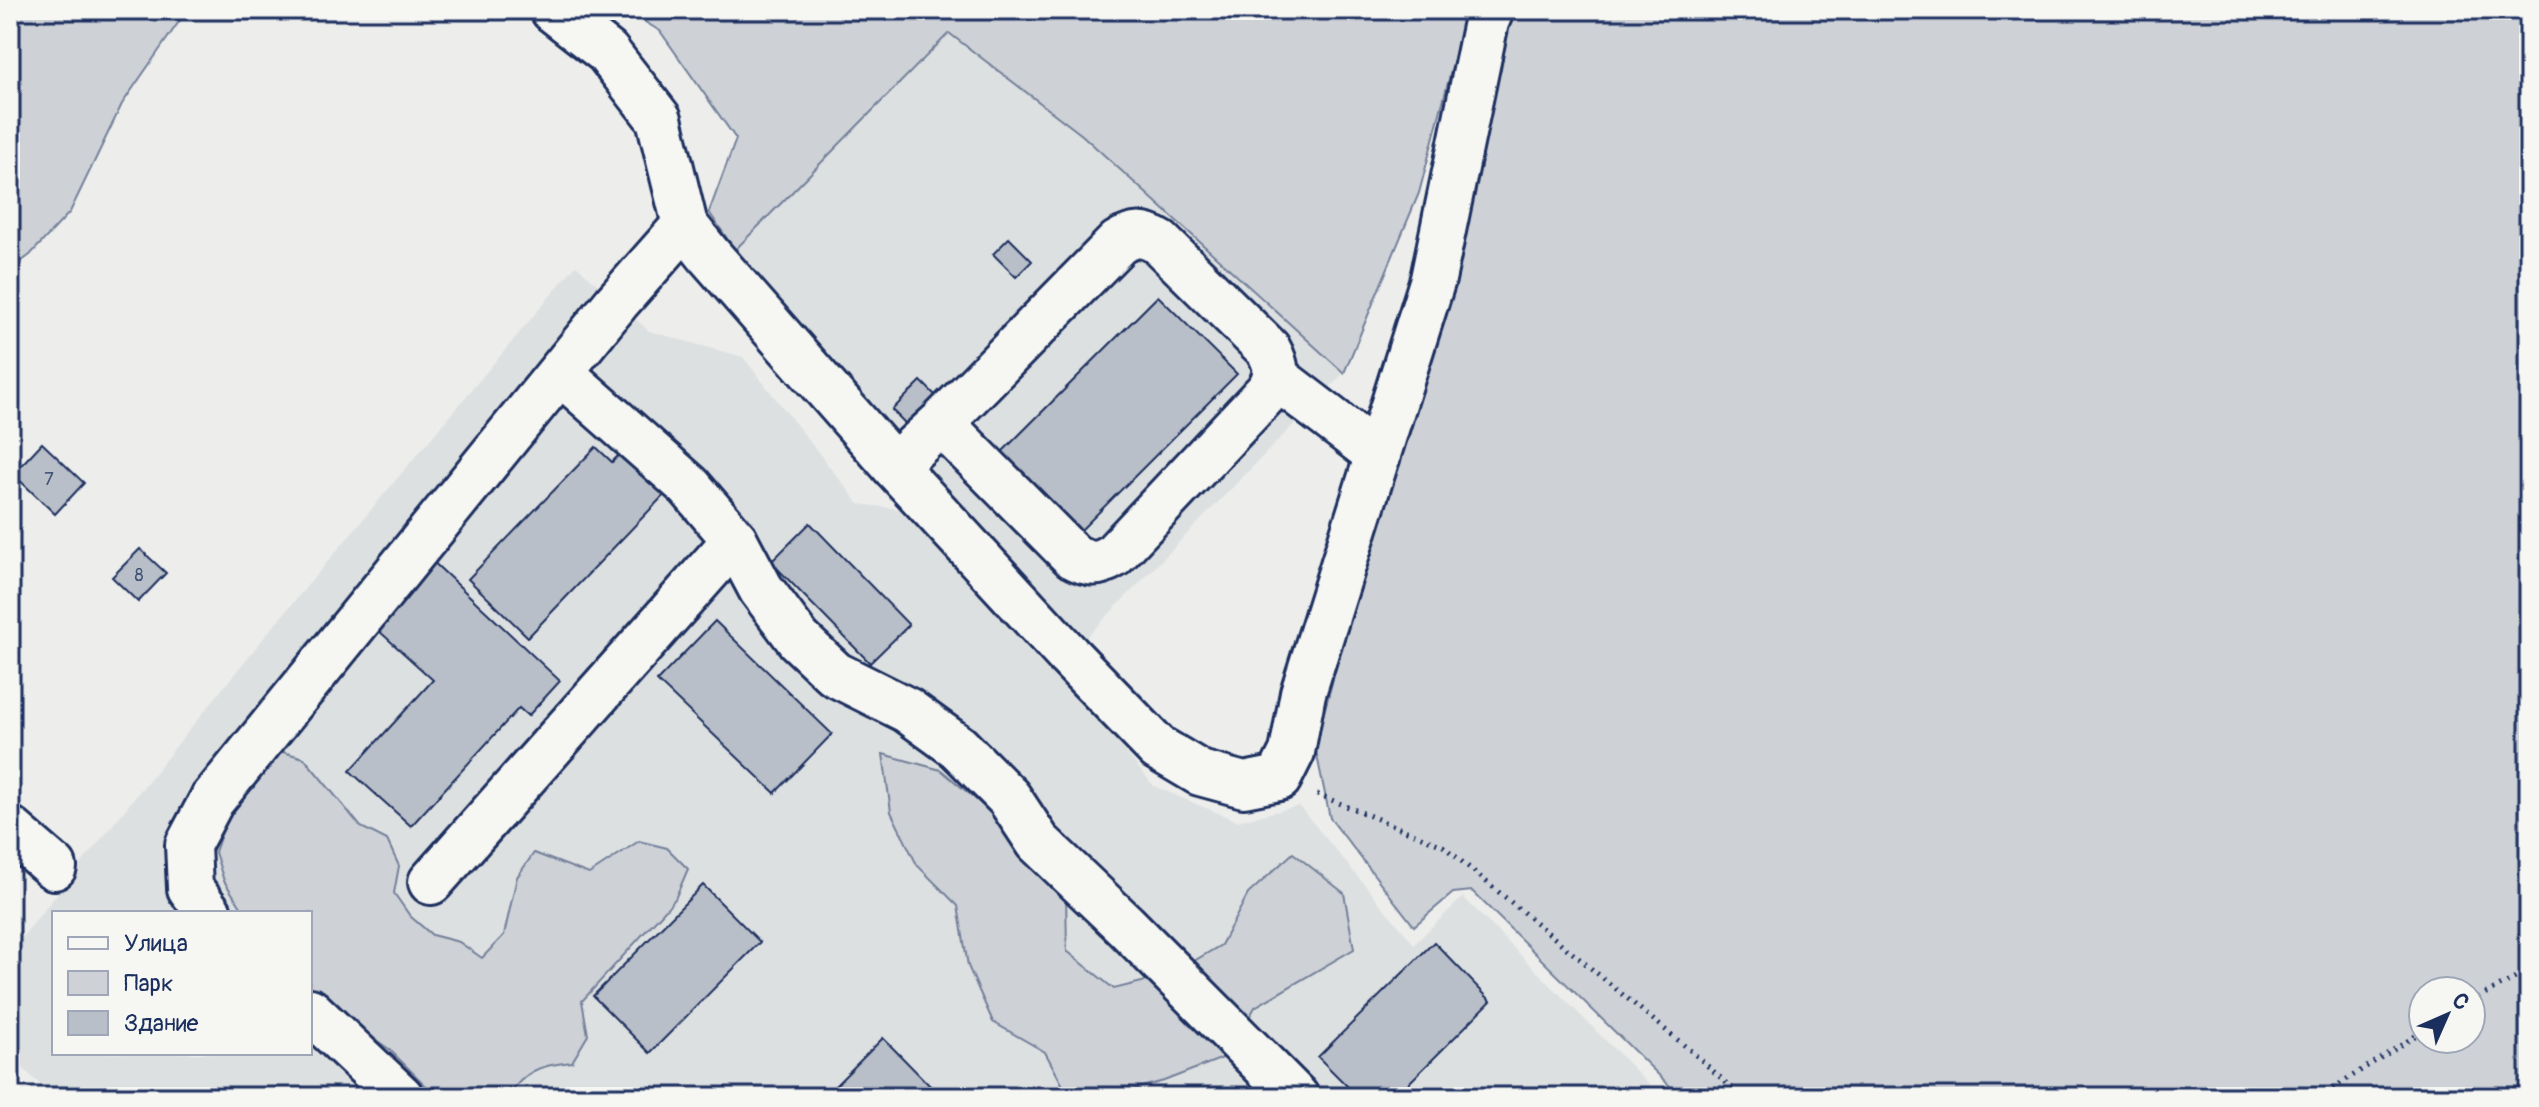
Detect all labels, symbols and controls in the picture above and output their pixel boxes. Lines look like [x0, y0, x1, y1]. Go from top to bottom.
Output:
house number: 7 [44, 468, 54, 491]
house number: 8 [134, 564, 144, 587]
legend [52, 911, 312, 1055]
text: Улица [124, 929, 188, 958]
text: Парк [124, 969, 173, 998]
north arrow [2407, 975, 2487, 1055]
text: С [2446, 987, 2475, 1017]
text: Здание [124, 1009, 199, 1038]

